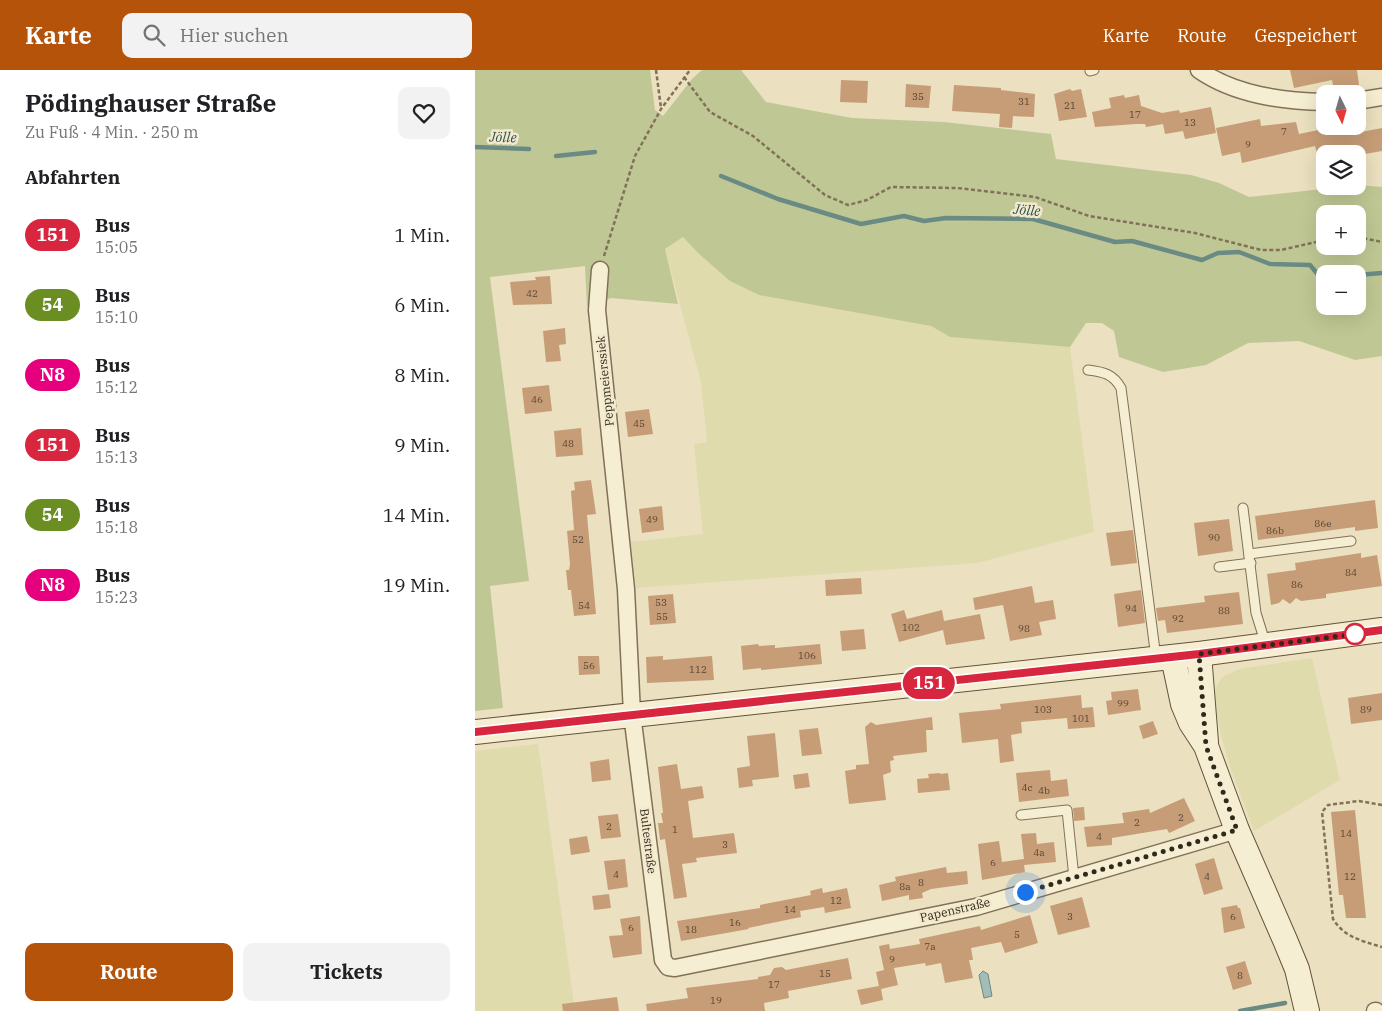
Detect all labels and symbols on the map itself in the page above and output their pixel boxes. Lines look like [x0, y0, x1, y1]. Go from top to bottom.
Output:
north arrow [1316, 85, 1366, 135]
house number: 35 [912, 90, 924, 103]
house number: 31 [1018, 95, 1030, 108]
house number: 21 [1064, 99, 1076, 112]
house number: 17 [1129, 108, 1141, 121]
house number: 13 [1184, 116, 1196, 129]
house number: 7 [1281, 125, 1287, 138]
water label: Jölle [488, 127, 518, 146]
house number: 9 [1245, 138, 1251, 151]
water label: Jölle [1012, 200, 1042, 220]
house number: 42 [526, 287, 538, 300]
street label: Peppmeierssiek [592, 335, 617, 427]
house number: 46 [531, 393, 543, 406]
house number: 45 [633, 417, 645, 430]
house number: 48 [562, 437, 574, 450]
house number: 49 [646, 513, 658, 526]
house number: 86e [1314, 517, 1332, 530]
house number: 86b [1266, 524, 1284, 537]
house number: 90 [1208, 531, 1220, 544]
house number: 52 [572, 533, 584, 546]
house number: 84 [1345, 566, 1357, 579]
house number: 86 [1291, 578, 1303, 591]
house number: 53 [655, 596, 667, 609]
house number: 54 [578, 599, 590, 612]
house number: 94 [1125, 602, 1137, 615]
house number: 88 [1218, 604, 1230, 617]
house number: 55 [656, 610, 668, 623]
house number: 92 [1172, 612, 1184, 625]
house number: 102 [902, 621, 920, 634]
house number: 98 [1018, 622, 1030, 635]
unlabelled marker [1344, 623, 1366, 645]
house number: 106 [798, 649, 816, 662]
house number: 56 [583, 659, 595, 672]
house number: 112 [689, 663, 707, 676]
line badge: 151 [900, 667, 958, 699]
house number: 99 [1117, 697, 1129, 710]
house number: 103 [1034, 703, 1052, 716]
house number: 89 [1360, 703, 1372, 716]
house number: 101 [1072, 712, 1090, 725]
house number: 4c [1021, 781, 1033, 794]
house number: 4b [1038, 784, 1050, 797]
street label: Bultestraße [637, 807, 660, 874]
house number: 2 [1178, 811, 1184, 824]
house number: 2 [1134, 816, 1140, 829]
house number: 2 [606, 820, 612, 833]
house number: 1 [672, 823, 678, 836]
house number: 14 [1340, 827, 1352, 840]
house number: 4 [1096, 830, 1102, 843]
house number: 3 [722, 838, 728, 851]
house number: 4a [1033, 846, 1045, 859]
house number: 6 [990, 856, 996, 869]
house number: 4 [613, 868, 619, 881]
house number: 4 [1204, 870, 1210, 883]
house number: 12 [1344, 870, 1356, 883]
house number: 8 [918, 876, 924, 889]
house number: 8a [899, 880, 911, 893]
your location [1013, 880, 1038, 905]
house number: 12 [830, 894, 842, 907]
street label: Papenstraße [918, 894, 991, 925]
house number: 14 [784, 903, 796, 916]
house number: 3 [1067, 910, 1073, 923]
house number: 6 [1230, 910, 1236, 923]
house number: 16 [729, 916, 741, 929]
house number: 6 [628, 921, 634, 934]
house number: 18 [685, 923, 697, 936]
house number: 5 [1014, 928, 1020, 941]
house number: 7a [924, 940, 936, 953]
house number: 9 [889, 953, 895, 966]
house number: 15 [819, 967, 831, 980]
house number: 8 [1237, 969, 1243, 982]
house number: 17 [768, 978, 780, 991]
house number: 19 [710, 994, 722, 1007]

